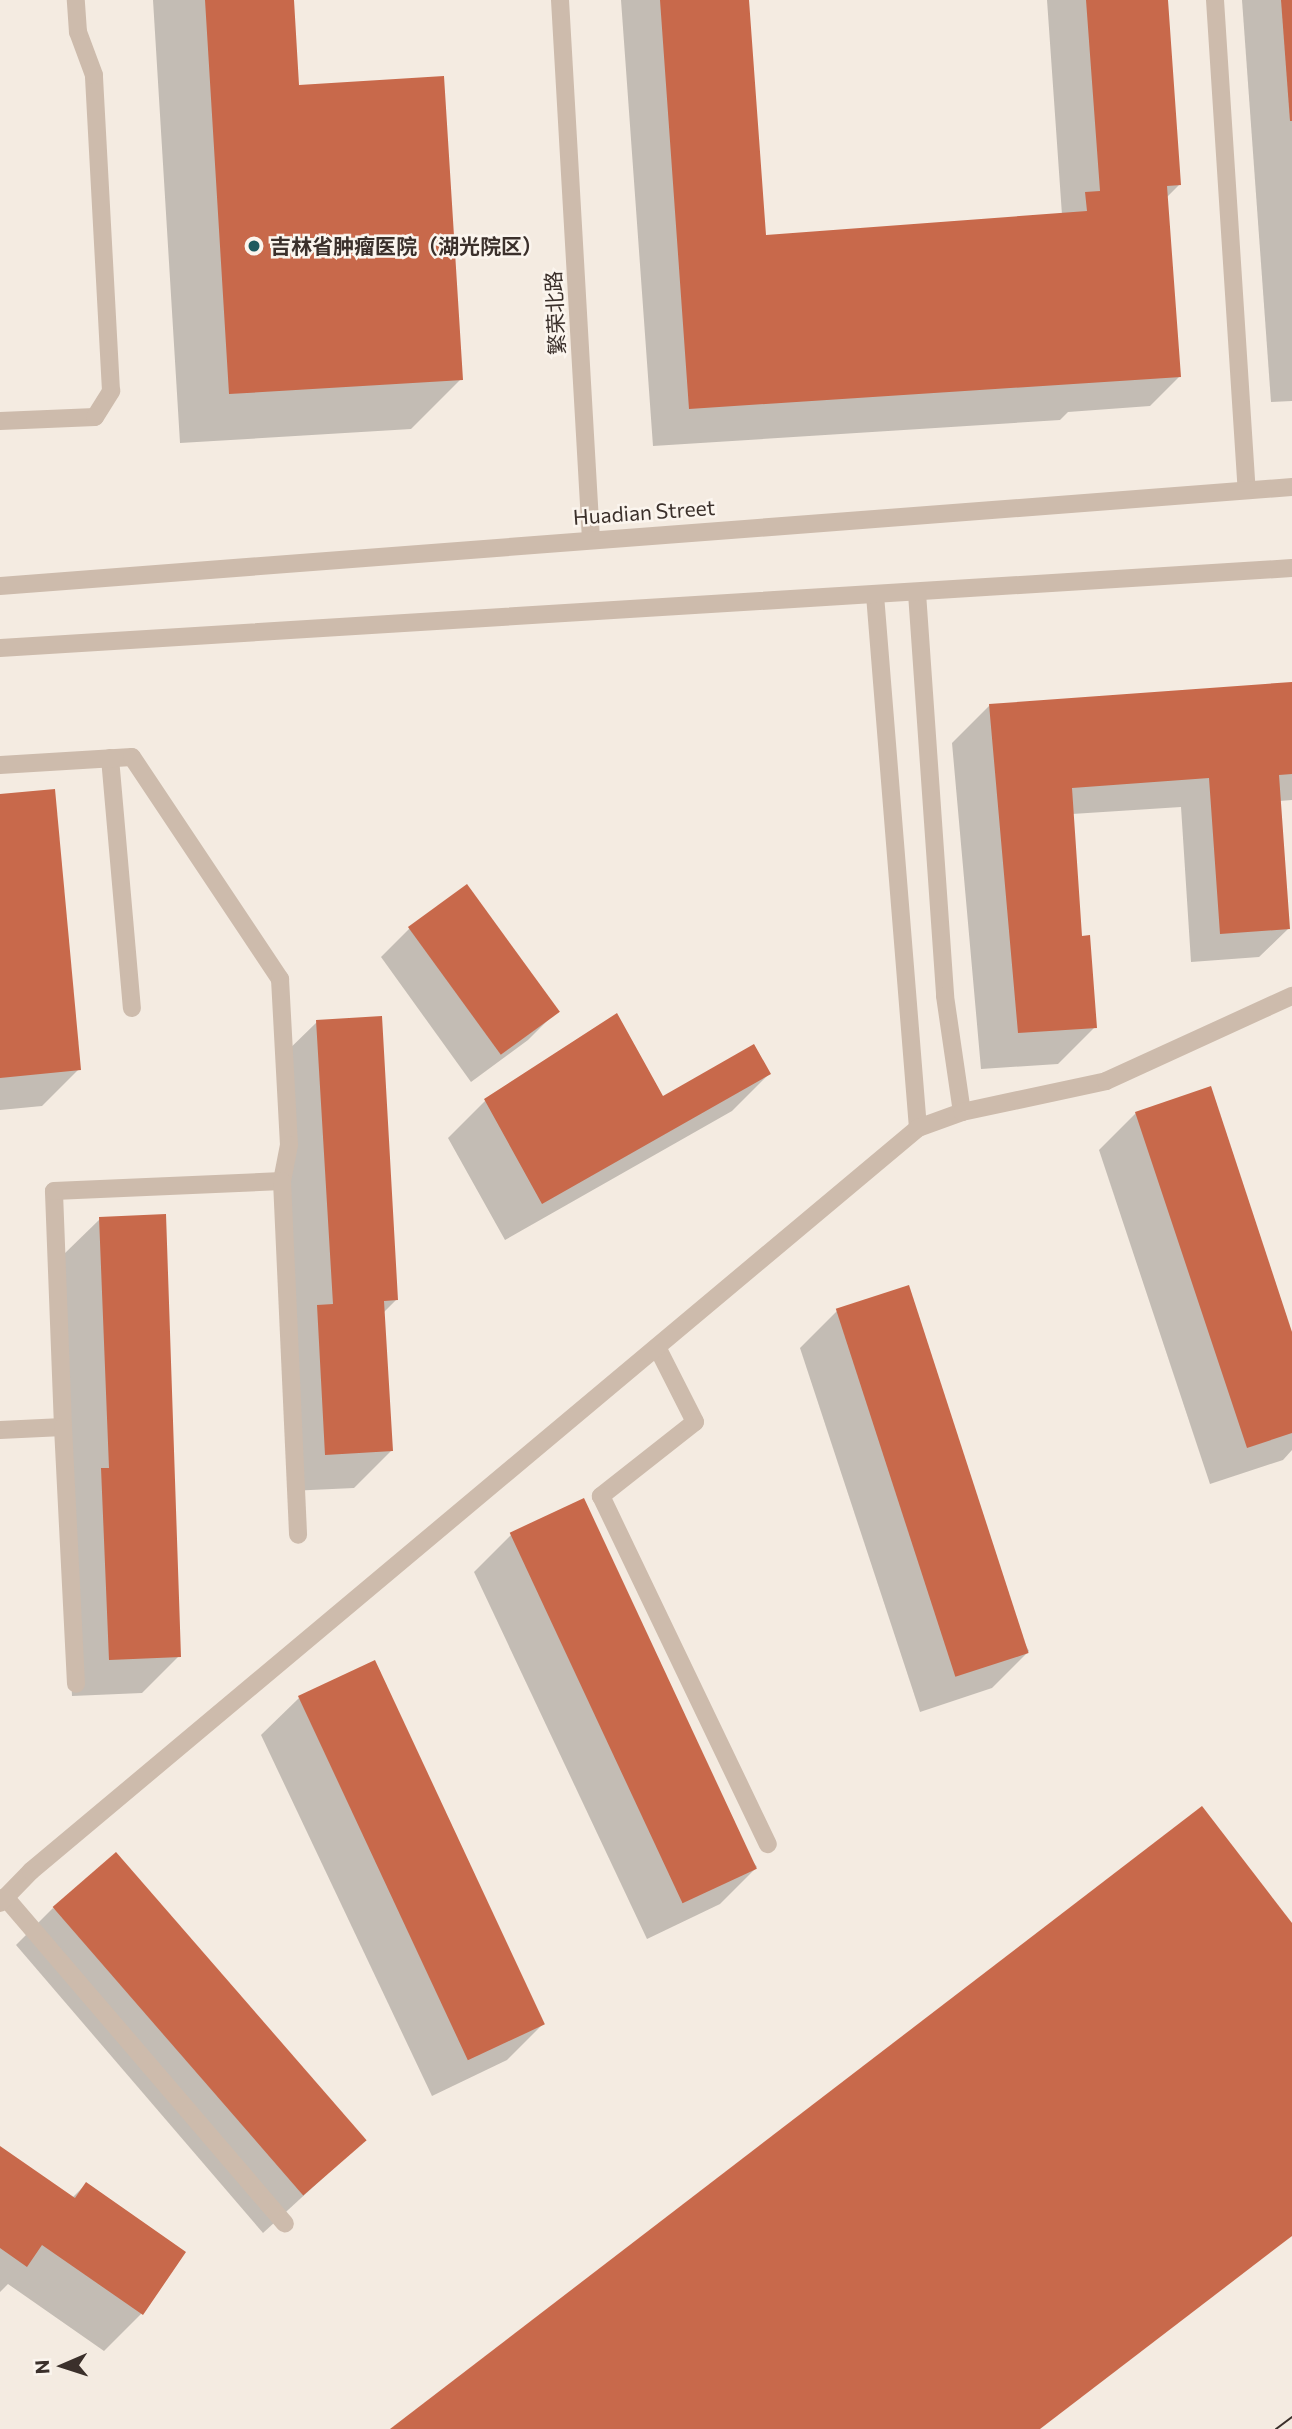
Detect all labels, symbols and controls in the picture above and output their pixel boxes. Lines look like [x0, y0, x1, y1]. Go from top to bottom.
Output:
place label: 吉林省肿瘤医院（湖光院区） [270, 233, 543, 259]
marker: 吉林省肿瘤医院（湖光院区） [244, 236, 264, 256]
street label: 繁荣北路 [540, 270, 570, 356]
street label: Huadian Street [572, 494, 716, 530]
north arrow [28, 2331, 98, 2401]
text: N [30, 2359, 53, 2375]

